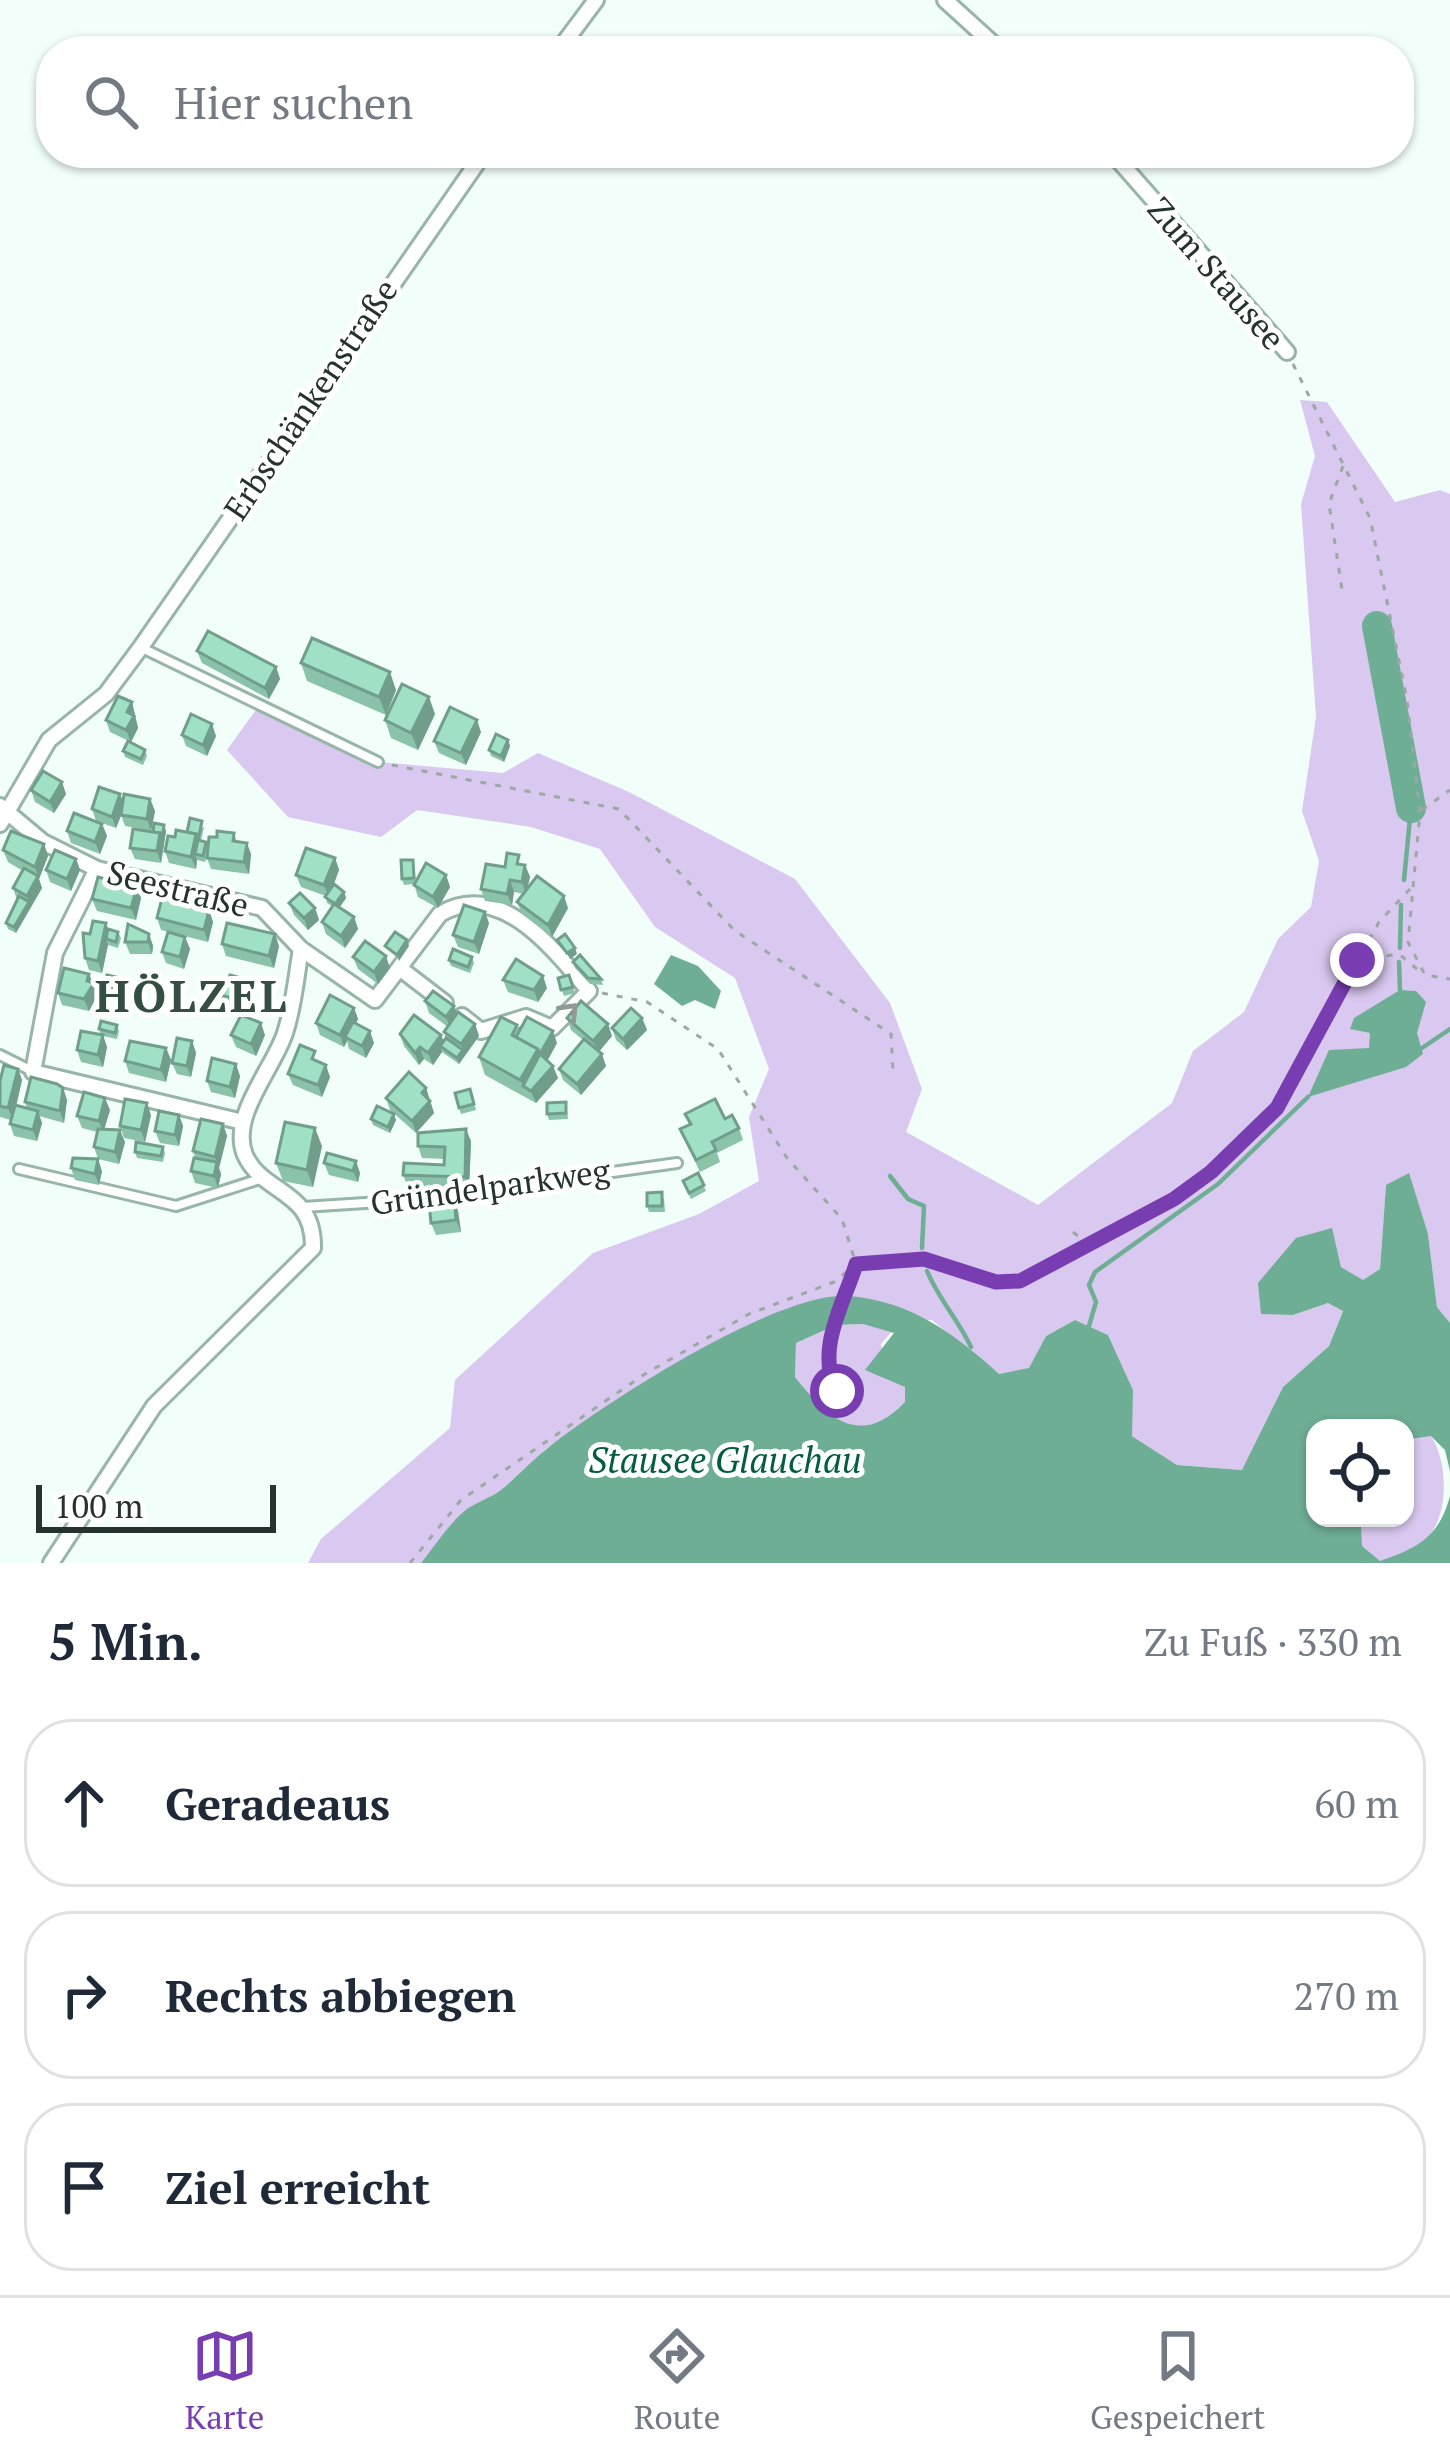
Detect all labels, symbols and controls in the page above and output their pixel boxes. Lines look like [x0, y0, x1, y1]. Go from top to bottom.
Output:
search box [36, 36, 1414, 168]
icon: search [78, 69, 144, 135]
text: Hier suchen [174, 72, 413, 132]
street label: Zum Stausee [1139, 188, 1295, 358]
street label: Erbschänkenstraße [213, 270, 407, 528]
street label: Seestraße [103, 850, 253, 926]
route end [1330, 933, 1384, 987]
district label: HÖLZEL [95, 965, 289, 1025]
one-way arrow [555, 1003, 577, 1025]
street label: Gründelparkweg [367, 1148, 613, 1224]
route start [810, 1364, 864, 1418]
map controls [1306, 1419, 1414, 1527]
button: locate [1306, 1419, 1414, 1527]
water label: Stausee Glauchau [588, 1436, 862, 1483]
scale bar [36, 1479, 276, 1532]
text: 100 m [54, 1484, 143, 1527]
text: 5 Min. [48, 1607, 203, 1675]
text: Zu Fuß · 330 m [1144, 1615, 1402, 1667]
icon: ahead [51, 1770, 117, 1836]
text: Geradeaus [165, 1773, 390, 1833]
text: 60 m [1314, 1777, 1399, 1829]
icon: right [51, 1962, 117, 2028]
text: Rechts abbiegen [165, 1965, 516, 2025]
text: 270 m [1294, 1969, 1399, 2021]
icon: arrive [51, 2154, 117, 2220]
text: Ziel erreicht [165, 2157, 430, 2217]
tab: Karte [185, 2323, 264, 2438]
tab: Route [634, 2323, 720, 2438]
tab: Gespeichert [1090, 2323, 1265, 2438]

